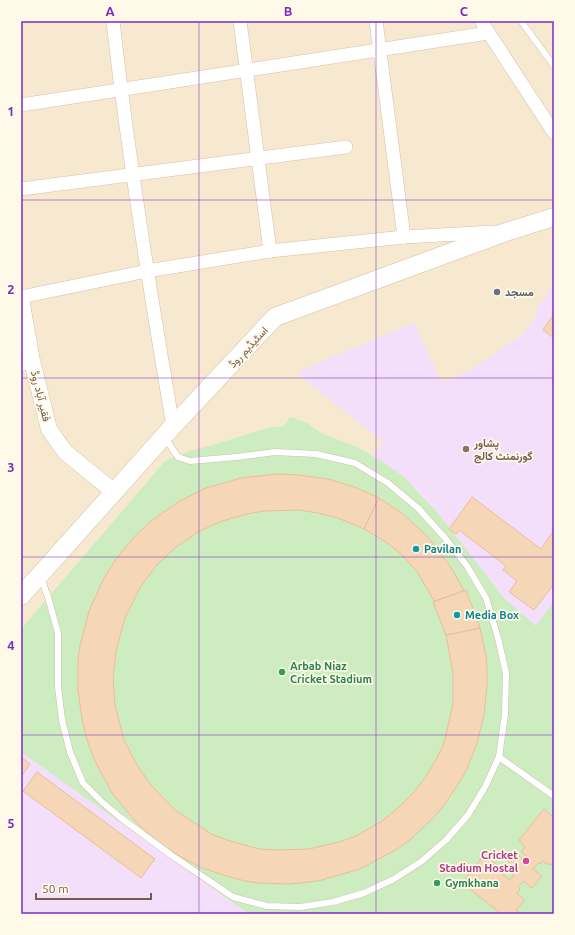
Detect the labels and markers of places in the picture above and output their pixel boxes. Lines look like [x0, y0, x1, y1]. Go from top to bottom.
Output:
place label: مسجد [505, 286, 534, 299]
marker: مسجد [492, 287, 502, 297]
place label: پشاور گورنمنٹ کالج [473, 437, 532, 464]
marker: پشاور گورنمنٹ کالج [461, 444, 471, 454]
place label: Pavilan [424, 543, 461, 555]
marker: Pavilan [411, 544, 421, 554]
place label: Media Box [465, 609, 519, 621]
marker: Media Box [452, 610, 462, 620]
place label: Arbab Niaz Cricket Stadium [290, 660, 372, 685]
marker: Arbab Niaz Cricket Stadium [277, 667, 287, 677]
place label: Cricket Stadium Hostal [439, 849, 519, 874]
marker: Cricket Stadium Hostal [521, 856, 531, 866]
place label: Gymkhana [445, 877, 499, 889]
marker: Gymkhana [432, 878, 442, 888]

